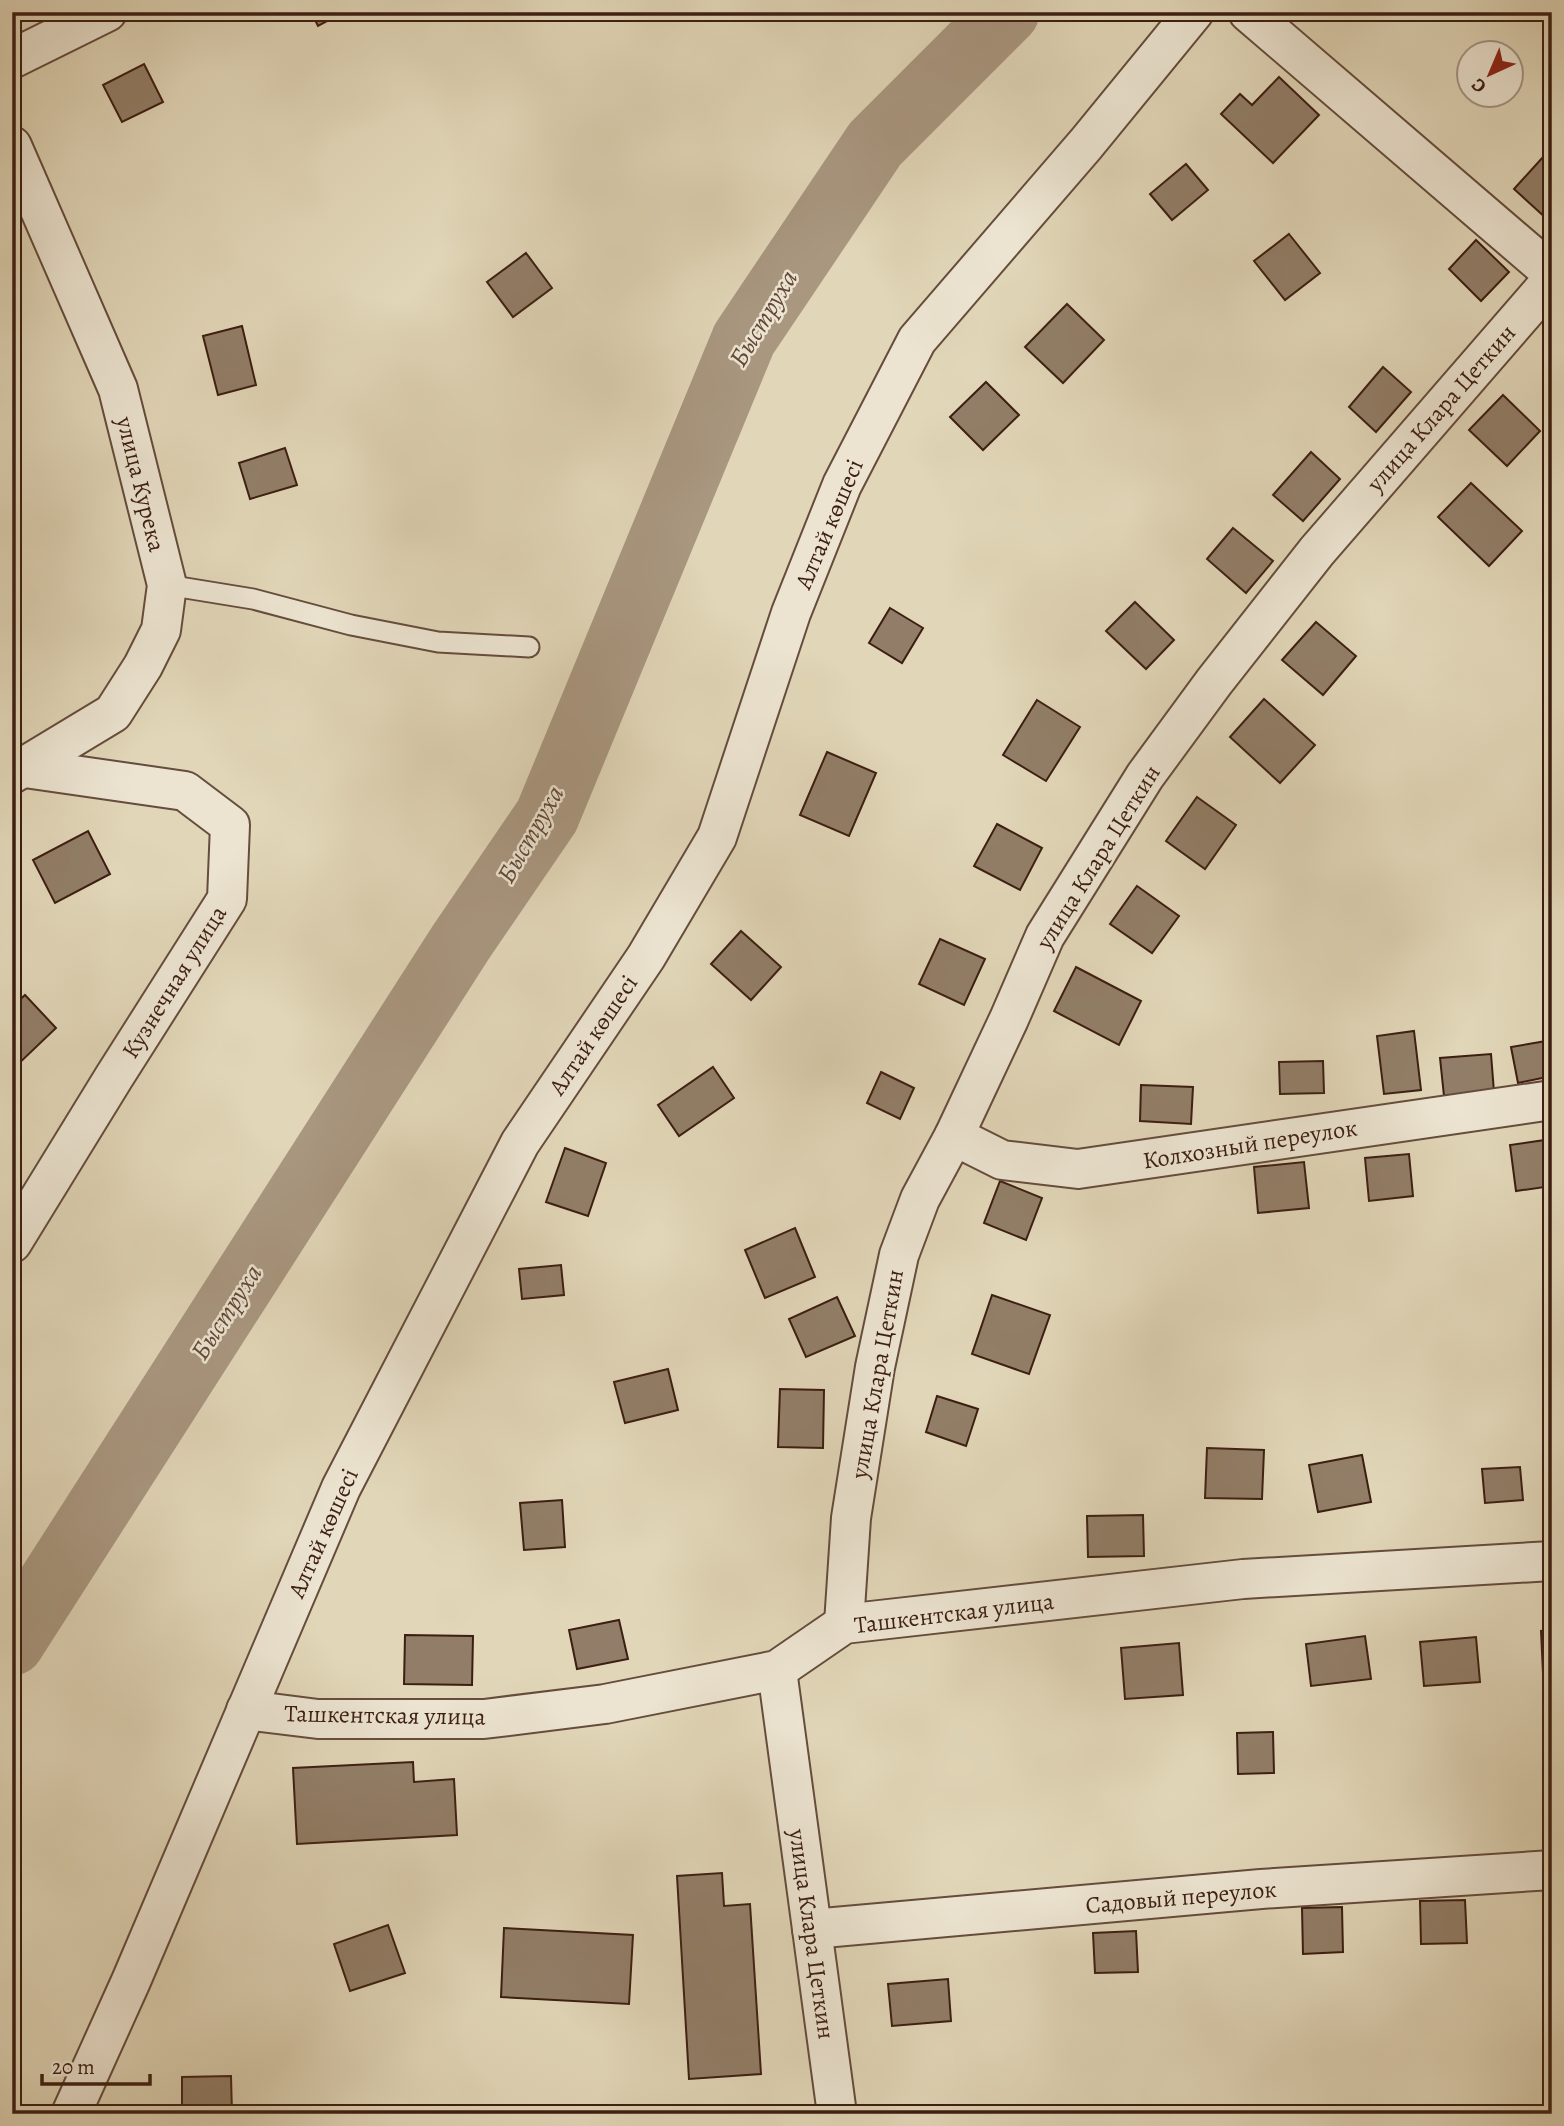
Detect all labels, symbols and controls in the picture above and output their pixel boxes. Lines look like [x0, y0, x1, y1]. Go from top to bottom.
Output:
north arrow [1456, 38, 1526, 108]
text: С [1466, 72, 1492, 99]
water label: Быструха [721, 263, 806, 373]
street label: улица Клара Цеткин [1359, 318, 1523, 499]
street label: улица Курека [109, 412, 173, 555]
street label: Алтай көшесі [787, 454, 871, 595]
street label: улица Клара Цеткин [1028, 759, 1168, 956]
water label: Быструха [488, 779, 572, 889]
street label: Кузнечная улица [114, 899, 234, 1065]
street label: Алтай көшесі [540, 969, 645, 1102]
street label: Колхозный переулок [1140, 1111, 1360, 1177]
water label: Быструха [183, 1258, 270, 1367]
street label: улица Клара Цеткин [843, 1267, 911, 1482]
street label: Алтай көшесі [280, 1463, 366, 1604]
street label: Ташкентская улица [852, 1585, 1056, 1641]
street label: Ташкентская улица [284, 1697, 486, 1733]
street label: улица Клара Цеткин [781, 1826, 843, 2041]
street label: Садовый переулок [1084, 1873, 1278, 1921]
scale bar [42, 2042, 150, 2086]
text: 20 m [52, 2053, 95, 2081]

